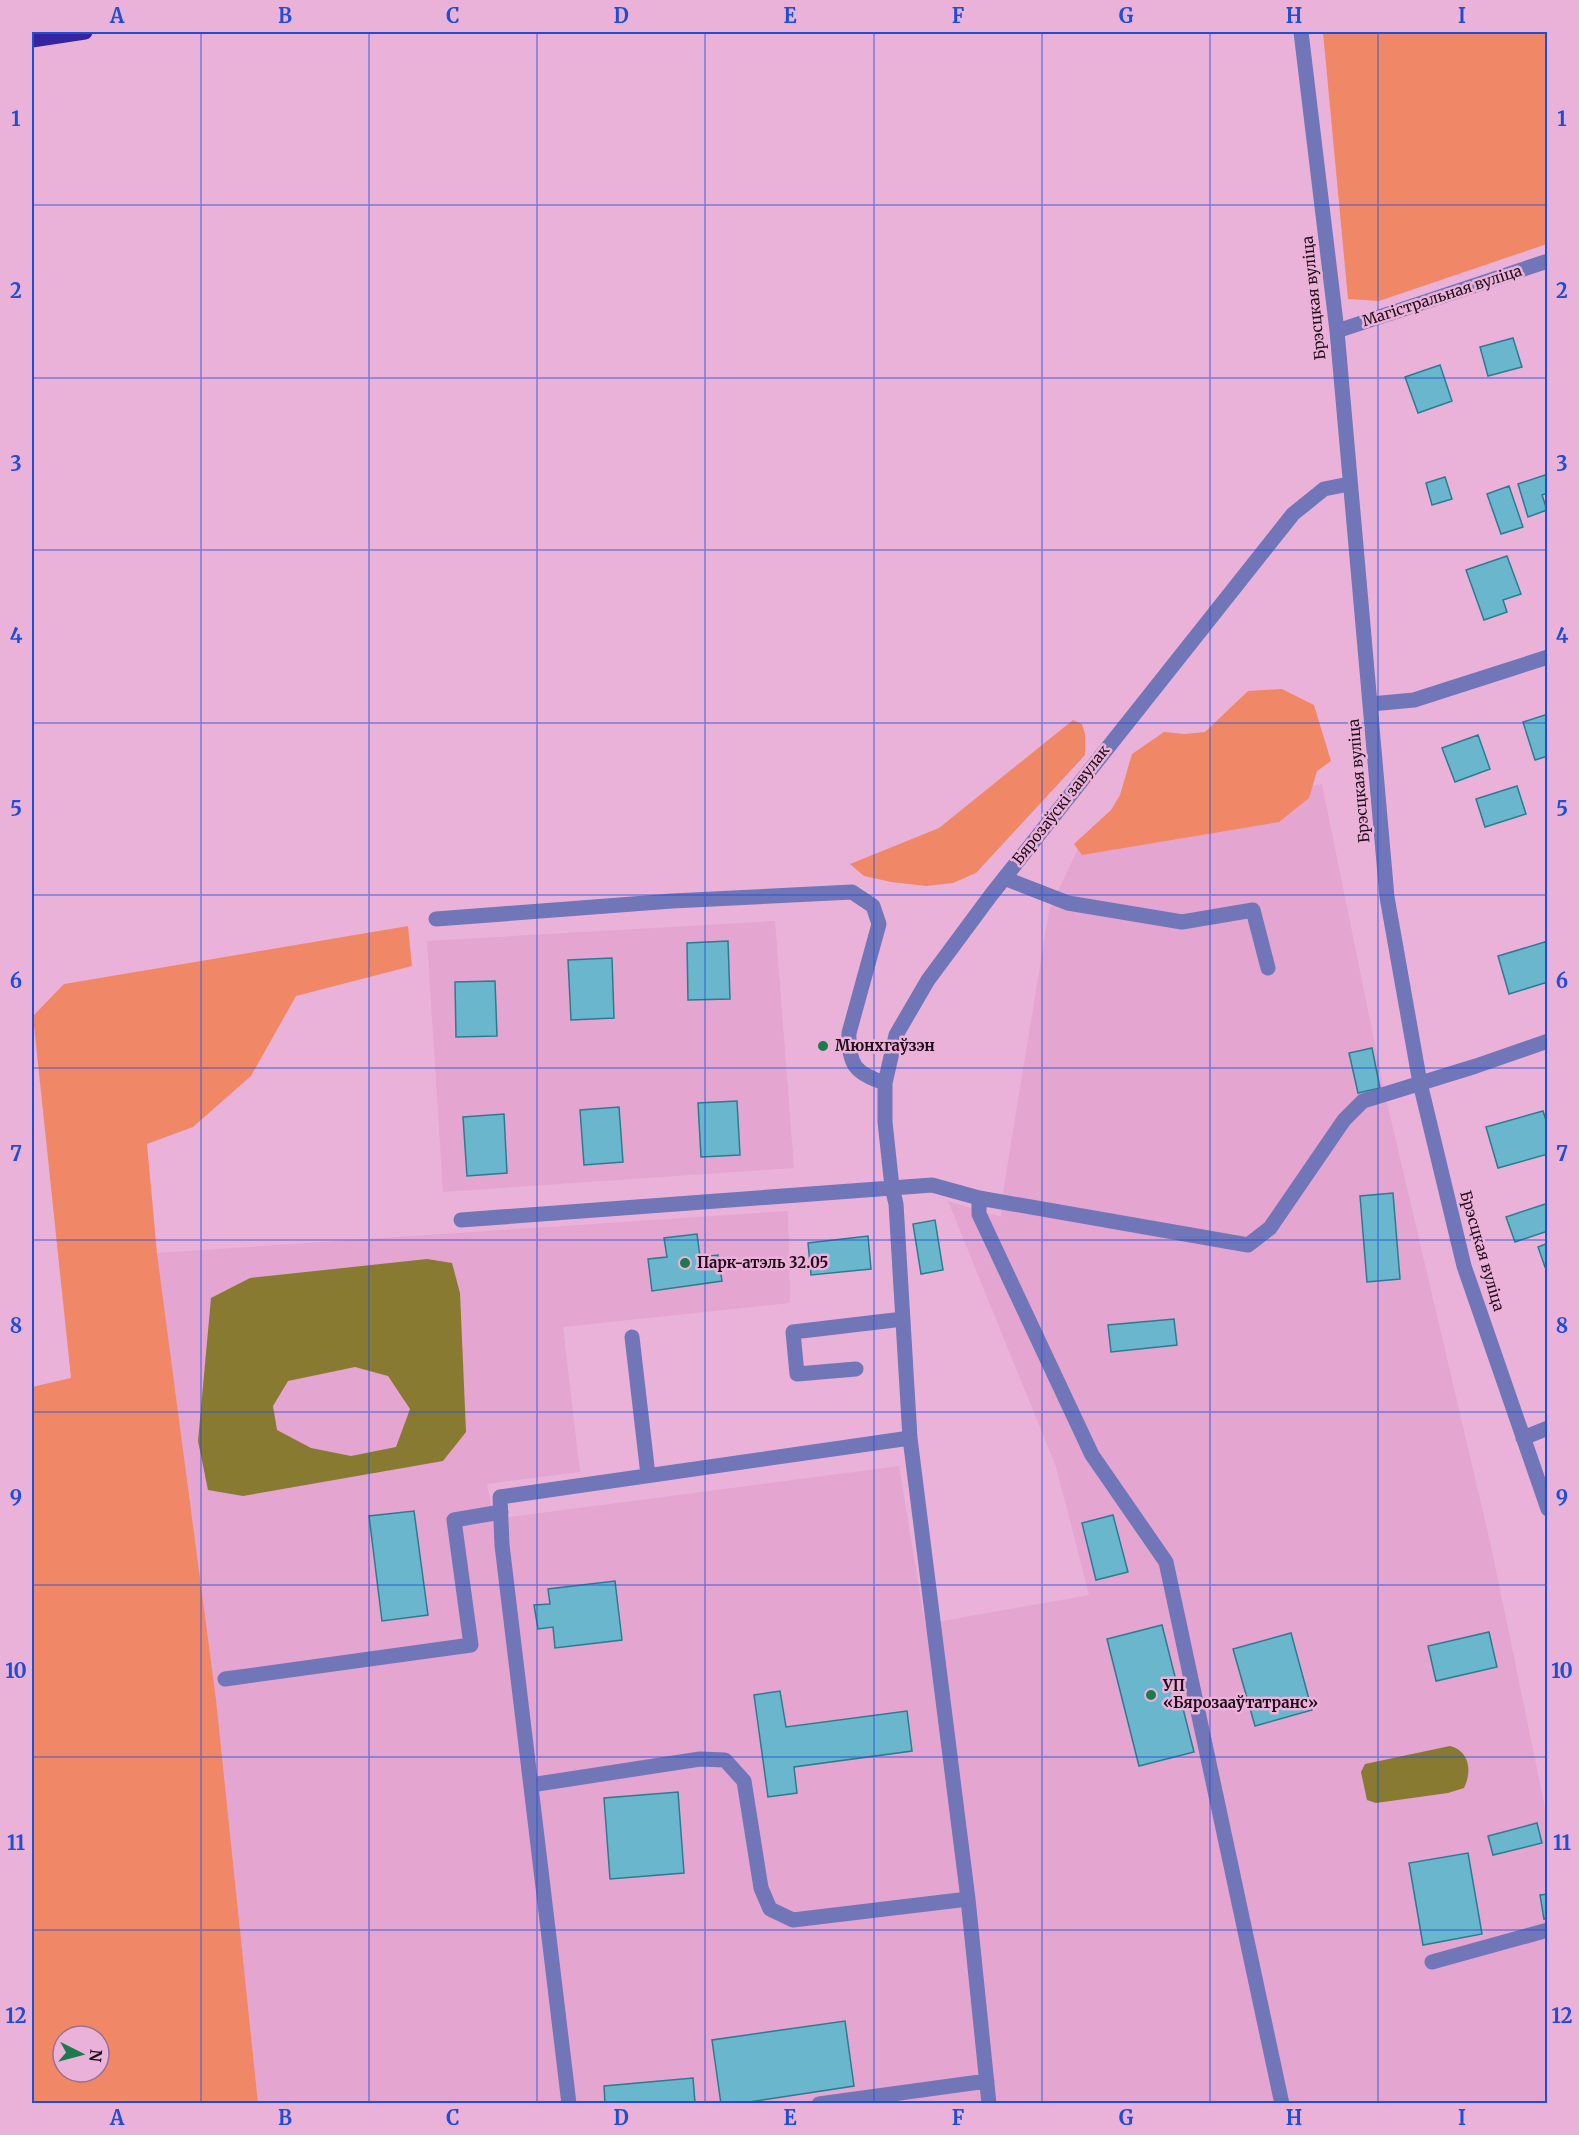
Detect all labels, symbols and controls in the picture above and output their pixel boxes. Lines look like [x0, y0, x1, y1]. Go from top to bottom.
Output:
text: A [109, 3, 125, 28]
text: B [278, 3, 292, 28]
text: C [446, 3, 460, 28]
text: D [613, 3, 629, 28]
text: E [783, 3, 797, 28]
text: F [952, 3, 965, 28]
text: G [1119, 3, 1134, 28]
text: H [1286, 3, 1302, 28]
text: I [1458, 3, 1466, 28]
text: 1 [11, 106, 21, 131]
text: 1 [1557, 106, 1567, 131]
street label: Брэсцкая вуліца [1298, 235, 1329, 361]
street label: Магістральная вуліца [1359, 261, 1524, 330]
text: 2 [10, 278, 22, 303]
text: 2 [1556, 278, 1568, 303]
text: 3 [10, 451, 22, 476]
text: 3 [1556, 451, 1568, 476]
text: 4 [10, 623, 23, 648]
text: 4 [1556, 623, 1569, 648]
street label: Брэсцкая вуліца [1344, 718, 1373, 844]
street label: Бярозаўскі завулак [1008, 741, 1114, 868]
text: 5 [10, 796, 22, 821]
text: 5 [1556, 796, 1568, 821]
text: 6 [10, 968, 22, 993]
text: 6 [1556, 968, 1568, 993]
place label: Мюнхгаўзэн [835, 1036, 935, 1055]
marker: Мюнхгаўзэн [816, 1039, 830, 1053]
text: 7 [10, 1141, 22, 1166]
text: 7 [1556, 1141, 1568, 1166]
street label: Брэсцкая вуліца [1456, 1188, 1509, 1313]
place label: Парк-атэль 32.05 [697, 1253, 828, 1272]
marker: Парк-атэль 32.05 [678, 1256, 692, 1270]
text: 8 [10, 1313, 22, 1338]
text: 8 [1556, 1313, 1568, 1338]
text: 9 [10, 1485, 22, 1510]
text: 9 [1556, 1485, 1568, 1510]
text: 10 [5, 1658, 27, 1683]
text: 10 [1551, 1658, 1573, 1683]
place label: УП «Бярозааўтатранс» [1162, 1676, 1318, 1712]
marker: УП «Бярозааўтатранс» [1144, 1688, 1158, 1702]
text: 11 [7, 1830, 25, 1855]
text: 11 [1553, 1830, 1571, 1855]
text: 12 [6, 2003, 27, 2028]
text: 12 [1552, 2003, 1573, 2028]
north arrow [51, 2024, 111, 2084]
text: N [85, 2048, 107, 2063]
text: A [109, 2105, 125, 2130]
text: B [278, 2105, 292, 2130]
text: C [446, 2105, 460, 2130]
text: D [613, 2105, 629, 2130]
text: E [783, 2105, 797, 2130]
text: F [952, 2105, 965, 2130]
text: G [1119, 2105, 1134, 2130]
text: H [1286, 2105, 1302, 2130]
text: I [1458, 2105, 1466, 2130]

